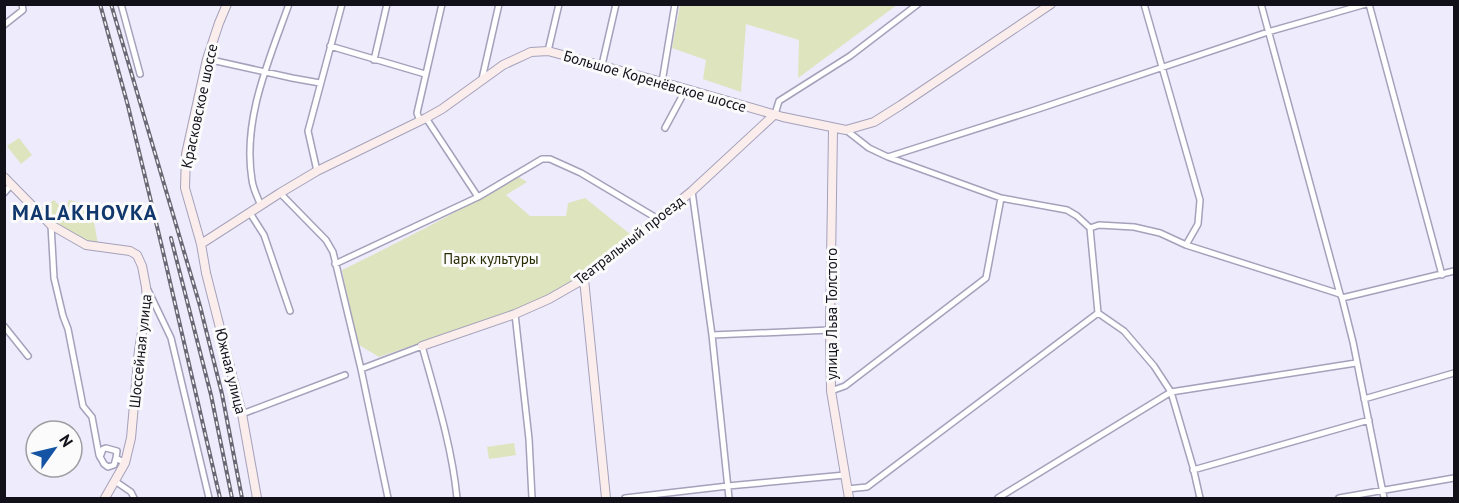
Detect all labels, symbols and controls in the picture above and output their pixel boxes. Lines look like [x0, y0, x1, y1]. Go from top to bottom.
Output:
street label: Красковское шоссе [177, 42, 221, 170]
street label: Большое Коренёвское шоссе [561, 46, 749, 116]
street label: Театральный проезд [570, 191, 688, 289]
district label: MALAKHOVKA [12, 199, 158, 226]
street label: улица Льва Толстого [822, 248, 841, 380]
park label: Парк культуры [443, 249, 539, 268]
street label: Шоссейная улица [125, 293, 155, 409]
street label: Южная улица [211, 326, 251, 416]
north arrow [24, 419, 84, 479]
text: N [55, 431, 78, 451]

